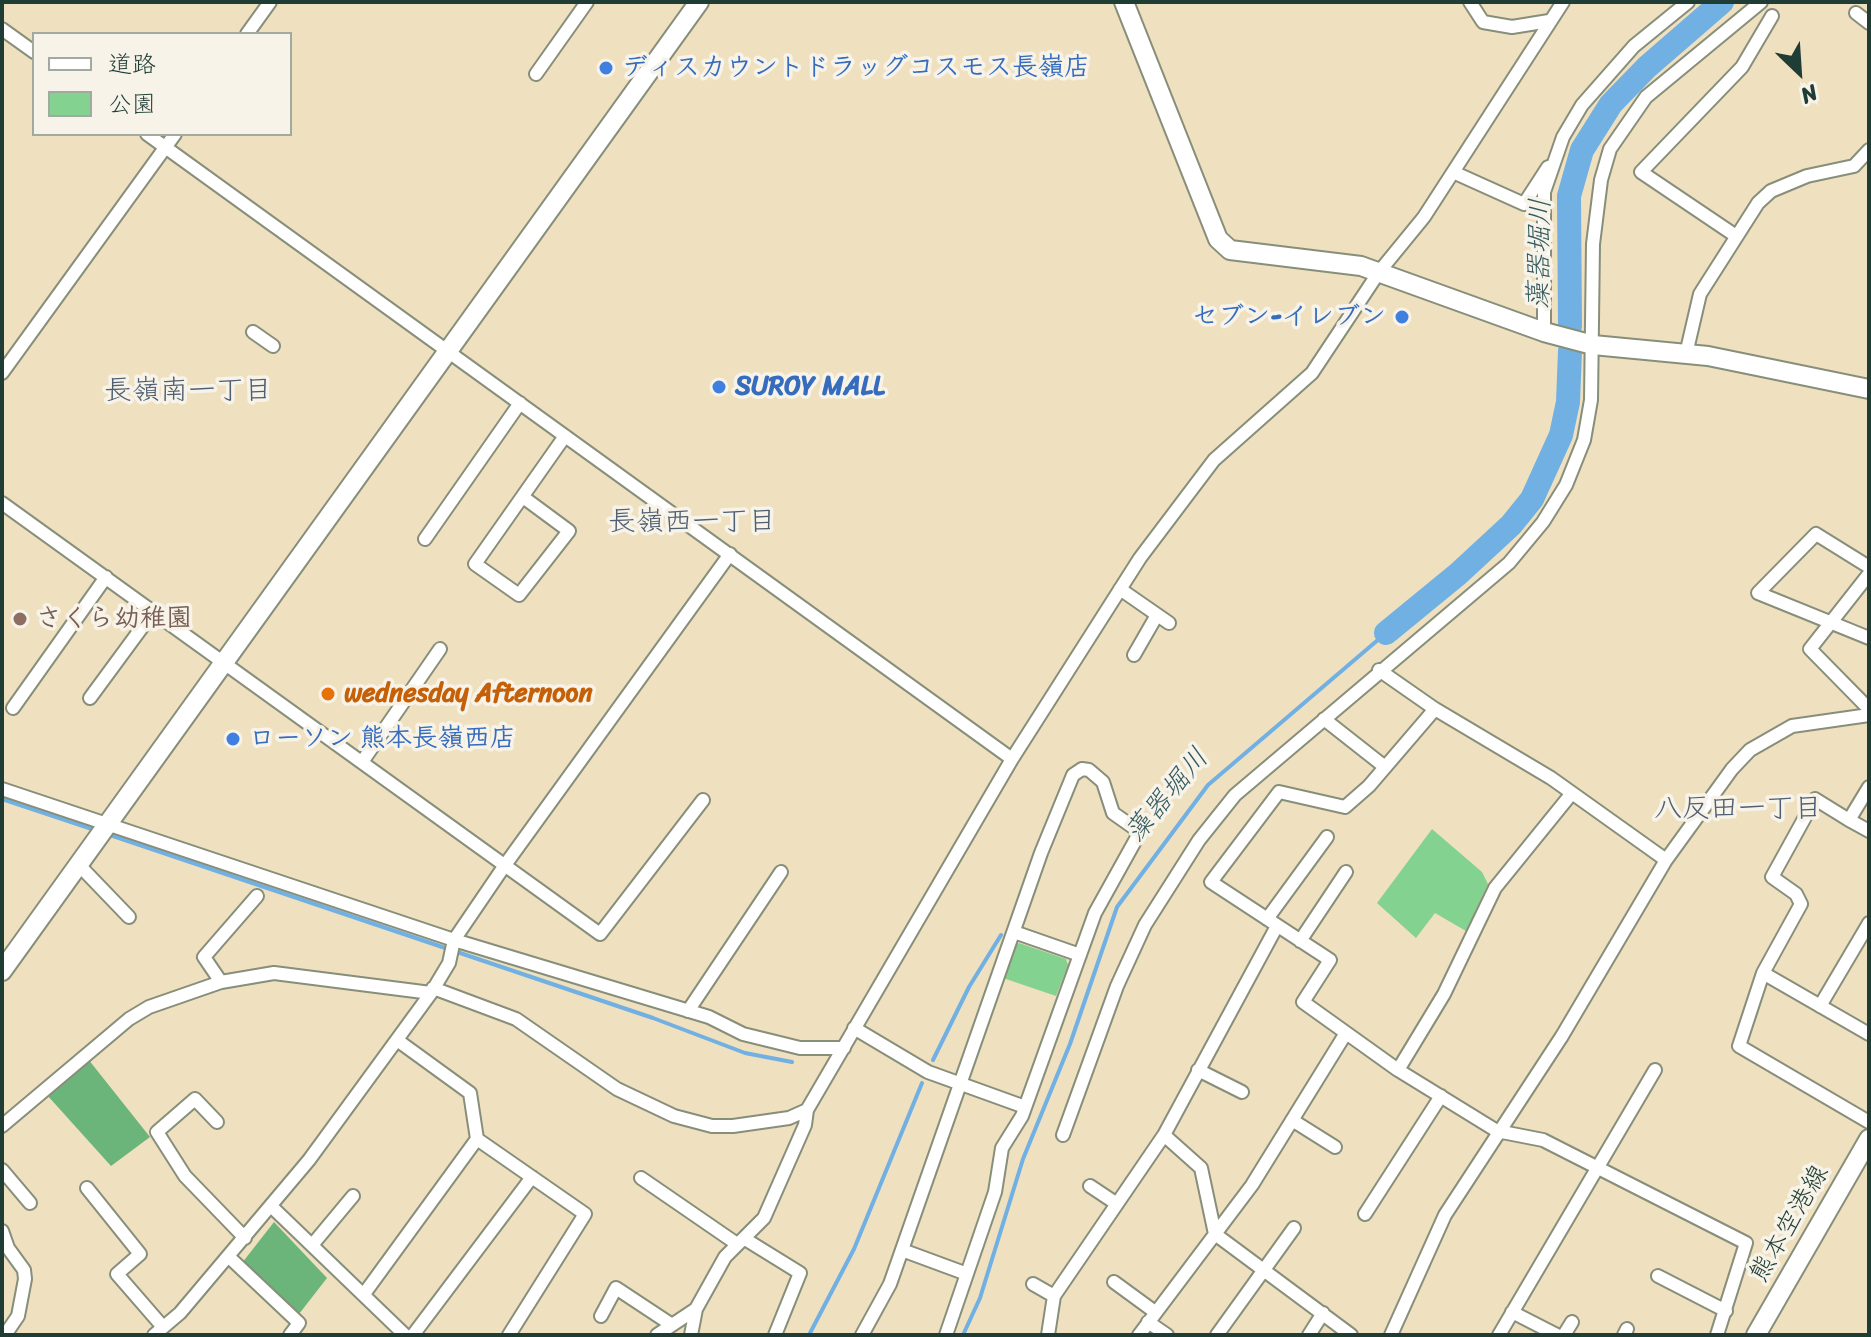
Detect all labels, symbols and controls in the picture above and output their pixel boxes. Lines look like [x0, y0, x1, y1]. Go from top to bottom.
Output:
legend [32, 32, 292, 136]
north arrow [1759, 32, 1839, 112]
text: 道路 [108, 43, 156, 85]
place label: ディスカウントドラッグコスモス長嶺店 [622, 52, 1090, 84]
marker: ディスカウントドラッグコスモス長嶺店 [597, 59, 615, 77]
text: N [1794, 73, 1825, 115]
text: 公園 [108, 83, 156, 125]
water label: 藻器堀川 [1523, 198, 1559, 310]
place label: セブン-イレブン [1192, 301, 1386, 333]
marker: セブン-イレブン [1393, 308, 1411, 326]
place label: SUROY MALL [735, 371, 885, 403]
district label: 長嶺南一丁目 [104, 375, 272, 409]
marker: SUROY MALL [710, 378, 728, 396]
district label: 長嶺西一丁目 [608, 506, 776, 540]
place label: さくら幼稚園 [36, 603, 192, 635]
marker: さくら幼稚園 [11, 610, 29, 628]
place label: wednesday Afternoon [344, 678, 593, 710]
marker: wednesday Afternoon [319, 685, 337, 703]
place label: ローソン 熊本長嶺西店 [249, 723, 516, 755]
marker: ローソン 熊本長嶺西店 [224, 730, 242, 748]
water label: 藻器堀川 [1119, 742, 1217, 850]
district label: 八反田一丁目 [1654, 793, 1822, 827]
street label: 熊本空港線 [1744, 1160, 1836, 1288]

